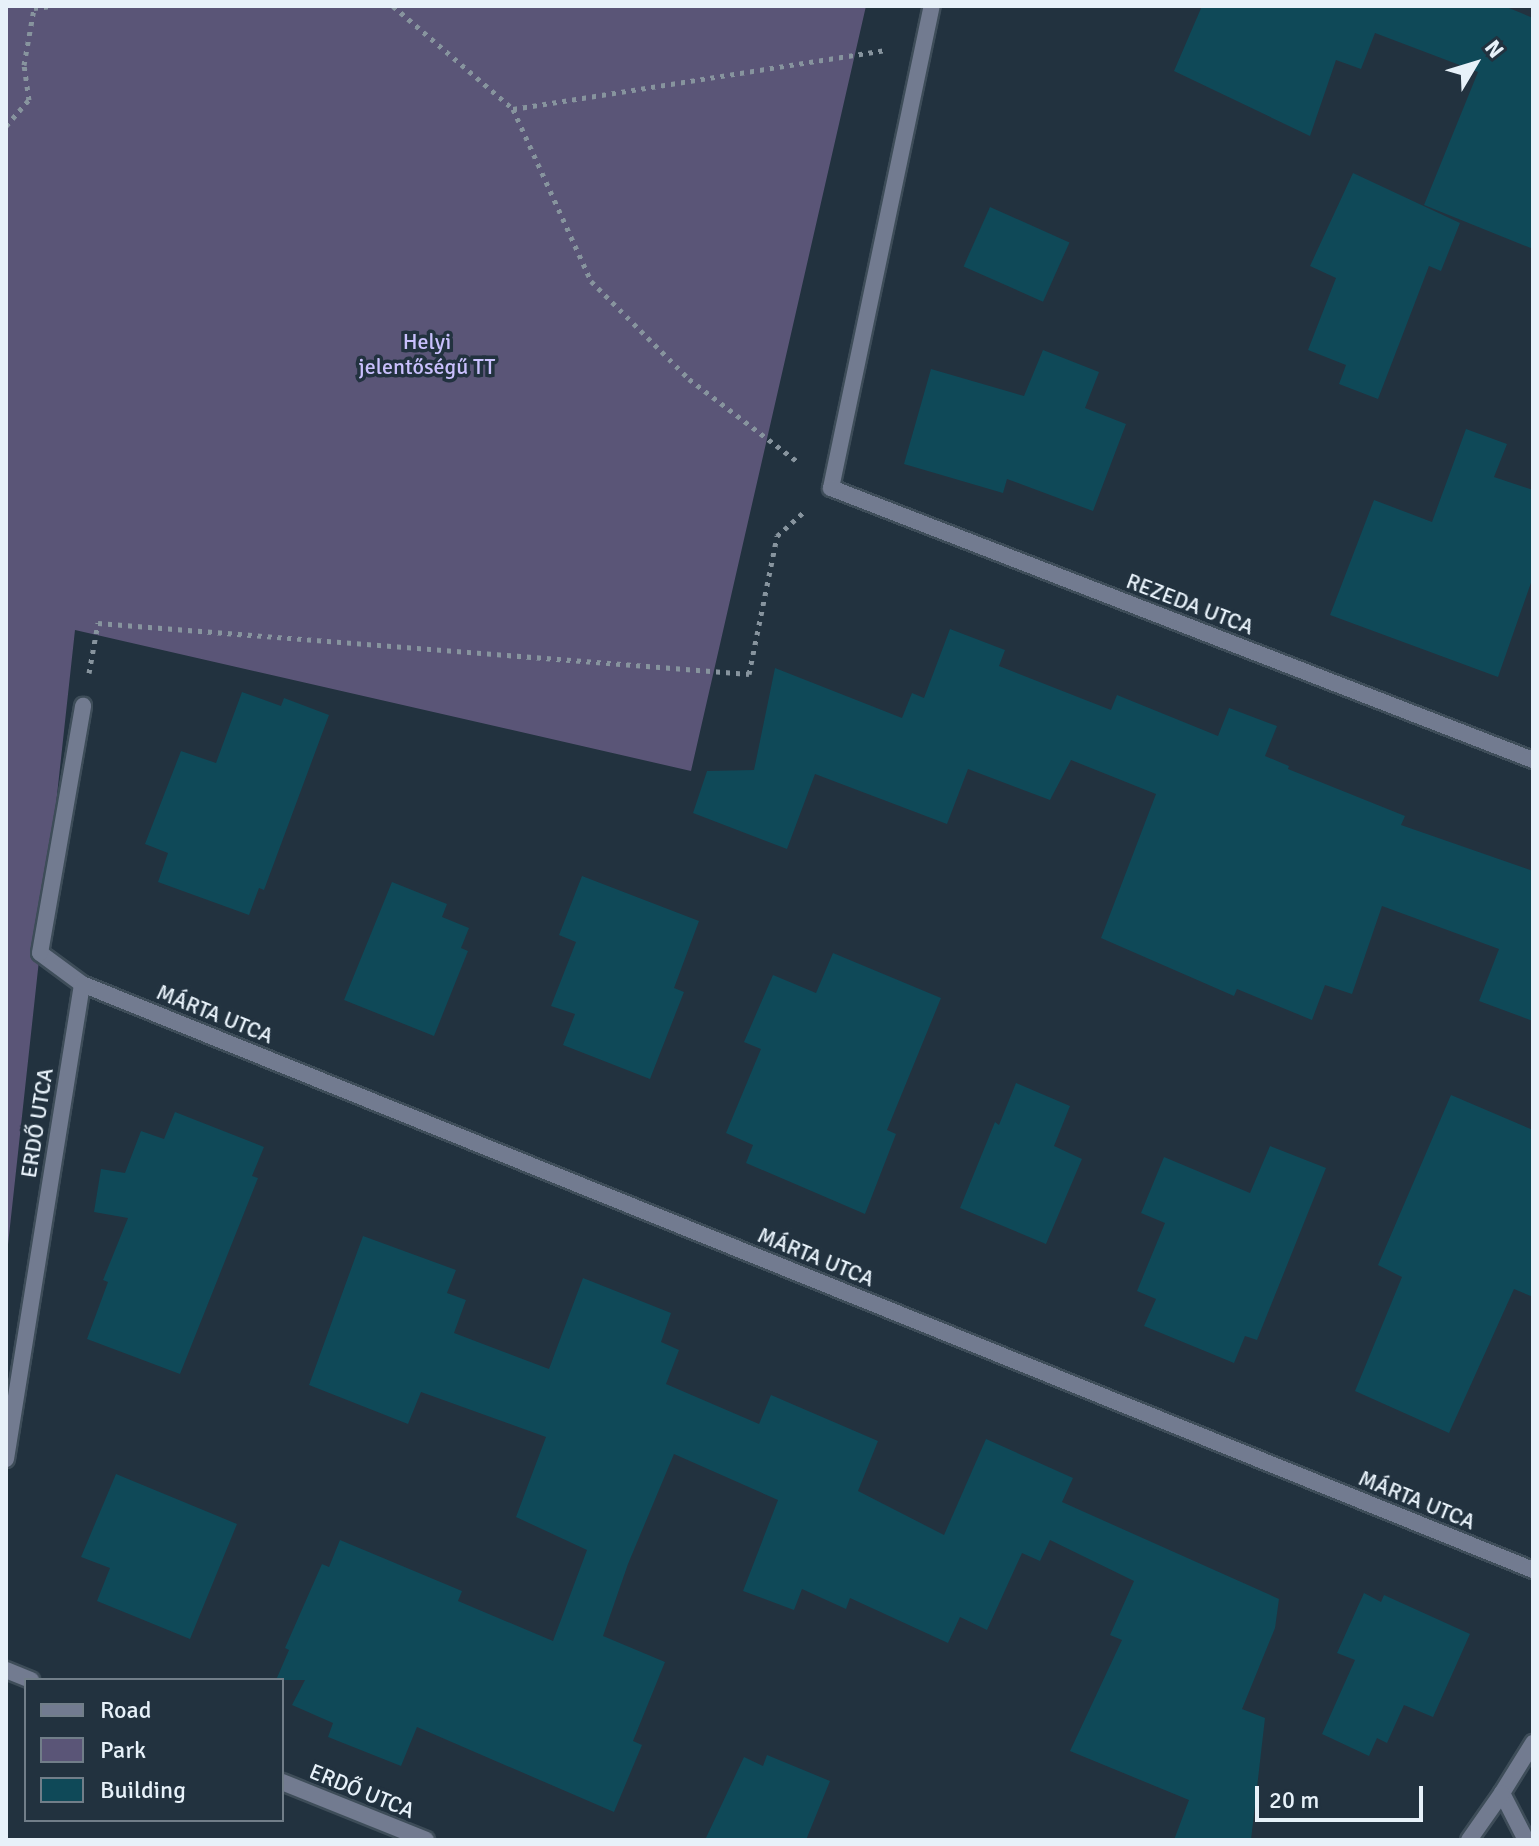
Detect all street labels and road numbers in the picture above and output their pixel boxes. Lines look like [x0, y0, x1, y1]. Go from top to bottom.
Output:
street label: REZEDA UTCA [1123, 568, 1257, 640]
street label: MÁRTA UTCA [153, 979, 277, 1049]
street label: ERDŐ UTCA [15, 1066, 59, 1180]
street label: MÁRTA UTCA [754, 1222, 878, 1292]
street label: MÁRTA UTCA [1355, 1465, 1479, 1535]
street label: ERDŐ UTCA [306, 1758, 418, 1824]

